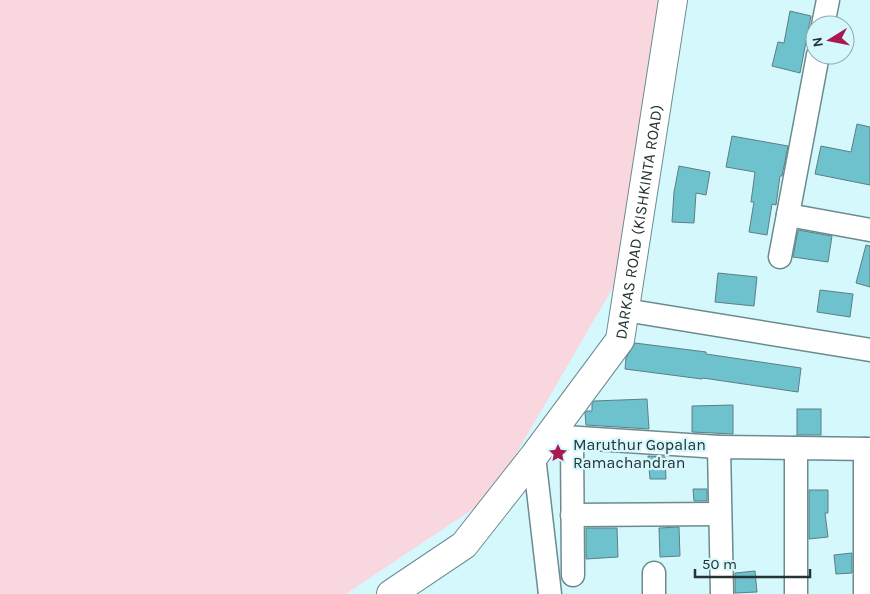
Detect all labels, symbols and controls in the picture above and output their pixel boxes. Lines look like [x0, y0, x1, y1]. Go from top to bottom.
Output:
north arrow [805, 15, 855, 65]
text: N [808, 36, 827, 49]
street label: DARKAS ROAD (KISHKINTA ROAD) [611, 103, 666, 341]
place label: Maruthur Gopalan Ramachandran [573, 435, 706, 472]
place icon: Maruthur Gopalan Ramachandran [547, 442, 569, 464]
scale bar [695, 546, 810, 578]
text: 50 m [702, 555, 737, 573]

